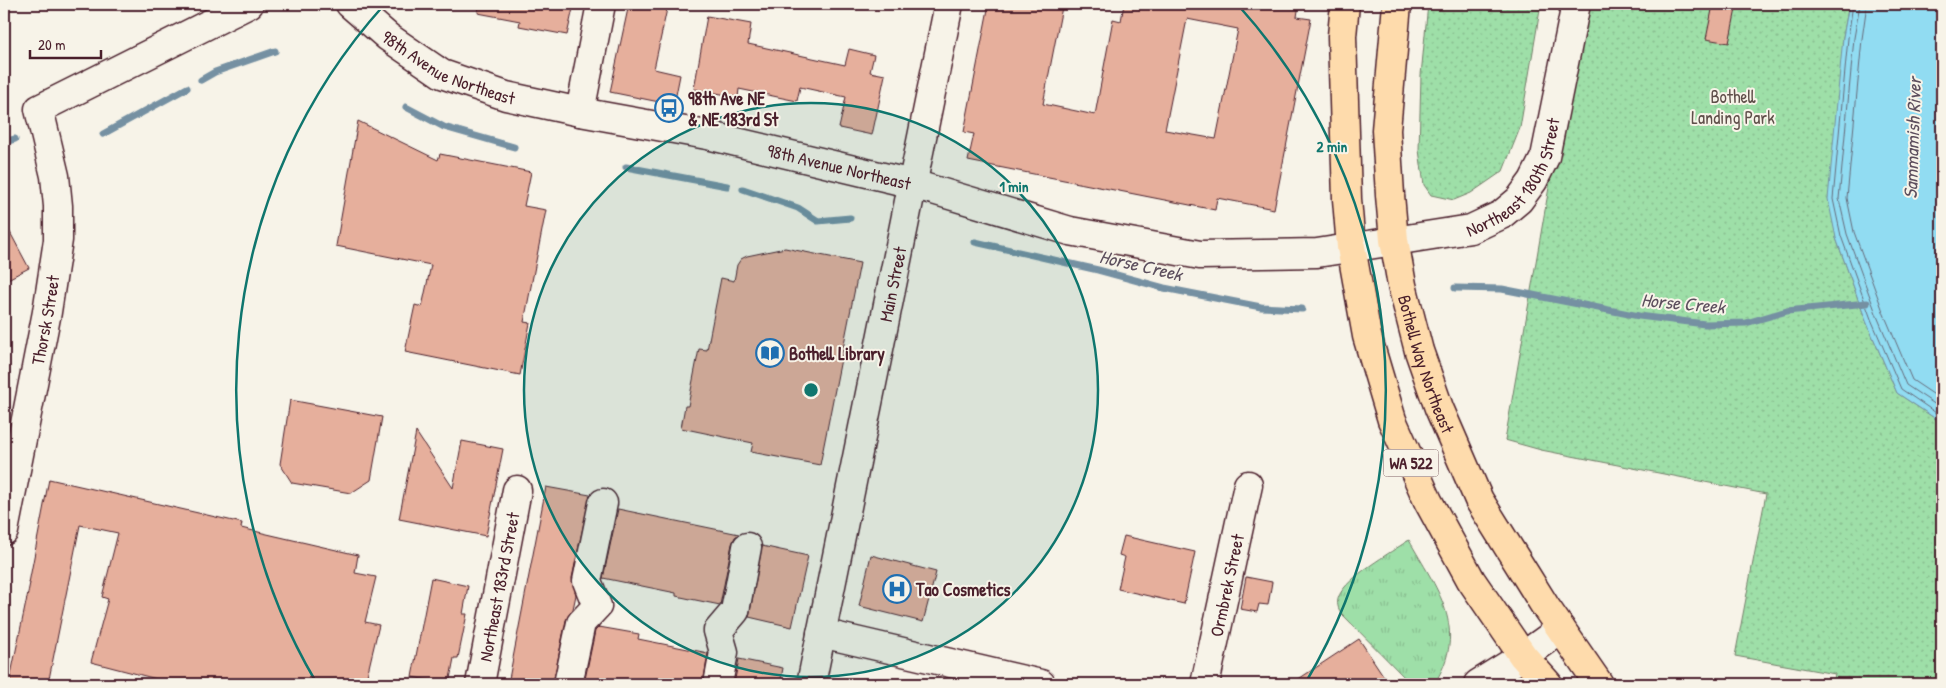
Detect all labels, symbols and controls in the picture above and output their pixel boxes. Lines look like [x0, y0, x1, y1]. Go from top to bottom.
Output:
street label: 98th Avenue Northeast [376, 24, 518, 110]
scale bar [30, 28, 101, 60]
text: 20 m [38, 34, 65, 55]
water label: Sammamish River [1897, 74, 1927, 199]
park label: Bothell Landing Park [1691, 84, 1775, 130]
place label: 98th Ave NE & NE 183rd St [688, 86, 779, 132]
bus stop icon: 98th Ave NE & NE 183rd St [654, 93, 684, 123]
street label: Northeast 180th Street [1462, 115, 1565, 242]
text: 2 min [1317, 136, 1348, 157]
street label: 98th Avenue Northeast [765, 137, 914, 196]
text: 1 min [999, 176, 1029, 197]
water label: Horse Creek [1097, 243, 1187, 288]
street label: Main Street [872, 244, 912, 324]
street label: Thorsk Street [24, 273, 65, 367]
water label: Horse Creek [1640, 286, 1728, 320]
street label: Bothell Way Northeast [1393, 292, 1461, 438]
library icon: Bothell Library [755, 338, 785, 368]
place label: Bothell Library [789, 341, 885, 367]
centre of rings [802, 381, 820, 399]
road number: WA 522 [1384, 449, 1438, 476]
street label: Northeast 183rd Street [472, 509, 525, 664]
street label: Ormbrek Street [1203, 531, 1250, 639]
hospital icon: Tao Cosmetics [882, 574, 912, 604]
place label: Tao Cosmetics [915, 577, 1011, 602]

